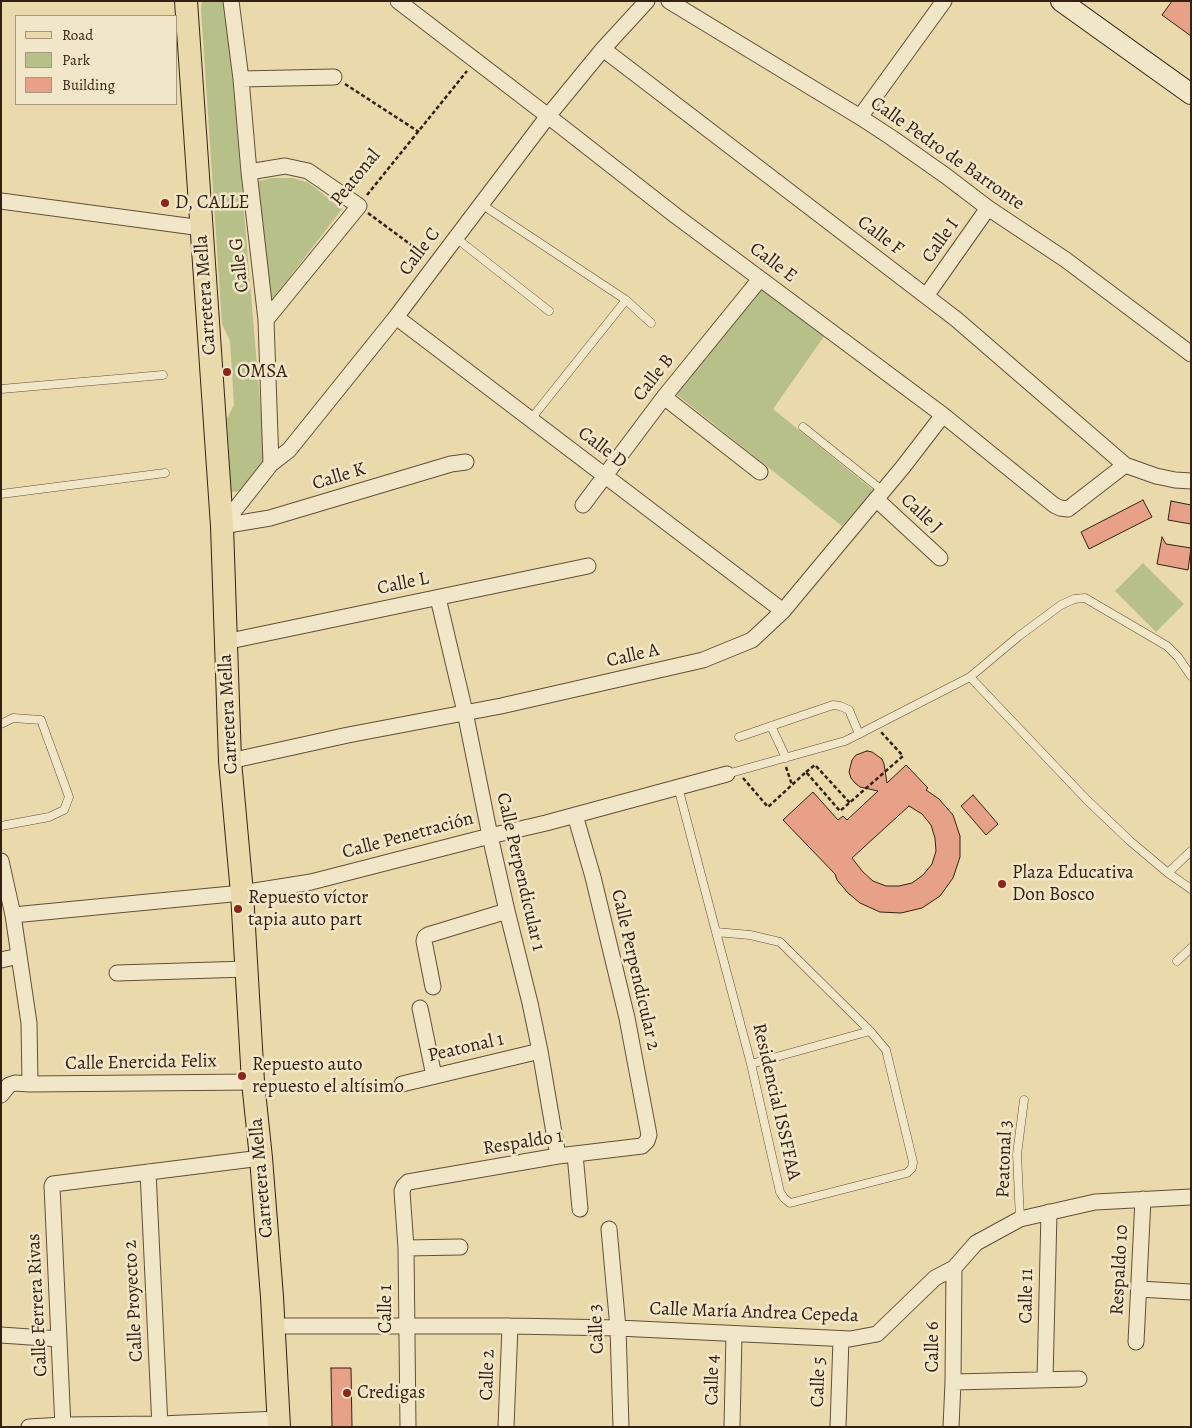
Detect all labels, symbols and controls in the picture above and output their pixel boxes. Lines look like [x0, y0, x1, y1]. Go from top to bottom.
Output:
legend [15, 15, 178, 105]
text: Road [62, 25, 93, 45]
text: Park [62, 50, 90, 70]
text: Building [62, 75, 115, 95]
street label: Calle Pedro de Barronte [866, 92, 1028, 216]
street label: Peatonal [326, 145, 386, 211]
place label: D, CALLE [175, 192, 249, 214]
marker: D, CALLE [159, 197, 171, 209]
street label: Calle F [852, 211, 908, 261]
street label: Calle I [918, 214, 964, 268]
street label: Calle C [395, 224, 445, 280]
street label: Carretera Mella [190, 234, 222, 356]
street label: Calle G [225, 236, 255, 294]
street label: Calle E [745, 238, 801, 288]
street label: Calle B [629, 350, 679, 406]
place label: OMSA [237, 361, 287, 383]
marker: OMSA [221, 366, 233, 378]
street label: Calle D [573, 422, 631, 474]
street label: Calle K [310, 458, 368, 496]
street label: Calle J [895, 489, 947, 539]
street label: Calle L [375, 567, 431, 601]
street label: Calle A [604, 639, 662, 673]
street label: Carretera Mella [214, 653, 244, 775]
street label: Calle Perpendicular 1 [491, 791, 549, 953]
street label: Calle Penetración [340, 808, 476, 864]
place label: Plaza Educativa Don Bosco [1012, 862, 1134, 906]
marker: Plaza Educativa Don Bosco [996, 878, 1008, 890]
place label: Repuesto víctor tapia auto part [248, 887, 368, 931]
street label: Calle Perpendicular 2 [605, 887, 665, 1053]
marker: Repuesto víctor tapia auto part [232, 903, 244, 915]
street label: Residencial ISSFFAA [747, 1021, 805, 1183]
street label: Peatonal 1 [426, 1028, 506, 1068]
street label: Calle Enercida Felix [65, 1050, 217, 1076]
place label: Repuesto auto repuesto el altísimo [252, 1054, 404, 1098]
marker: Repuesto auto repuesto el altísimo [236, 1070, 248, 1082]
street label: Carretera Mella [245, 1117, 279, 1239]
street label: Peatonal 3 [992, 1119, 1018, 1199]
street label: Respaldo 1 [481, 1125, 565, 1161]
street label: Respaldo 10 [1106, 1224, 1134, 1316]
street label: Calle Ferrera Rivas [23, 1233, 53, 1377]
street label: Calle Proyecto 2 [119, 1239, 149, 1363]
street label: Calle 11 [1015, 1268, 1039, 1324]
street label: Calle 1 [375, 1285, 397, 1333]
street label: Calle María Andrea Cepeda [649, 1298, 859, 1328]
street label: Calle 3 [584, 1303, 610, 1355]
street label: Calle 6 [922, 1321, 944, 1373]
street label: Calle 2 [476, 1349, 500, 1401]
street label: Calle 4 [701, 1354, 725, 1406]
street label: Calle 5 [807, 1356, 831, 1408]
place label: Credigas [357, 1382, 425, 1404]
marker: Credigas [341, 1387, 353, 1399]

